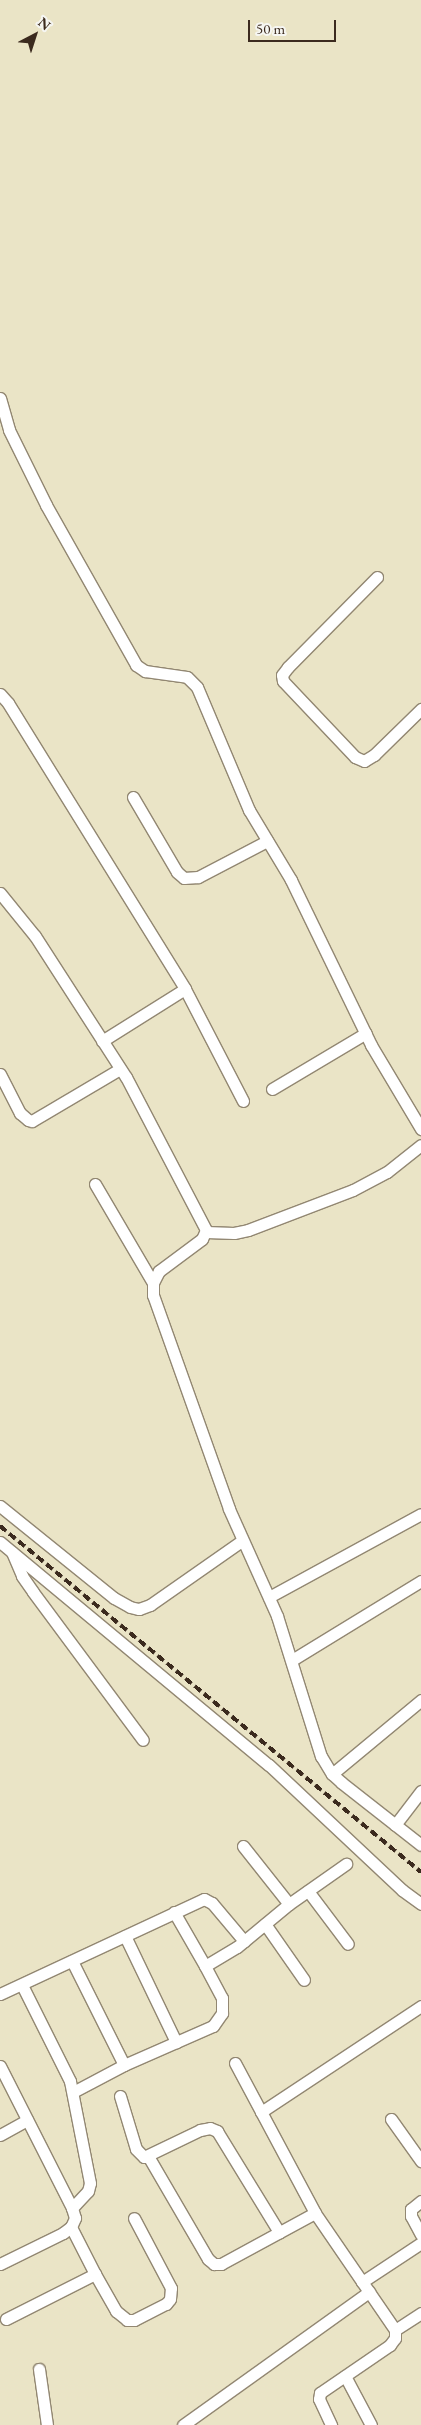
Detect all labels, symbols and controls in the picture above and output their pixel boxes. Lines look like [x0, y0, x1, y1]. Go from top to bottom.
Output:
north arrow [10, 10, 60, 60]
scale bar [251, 10, 338, 42]
text: N [35, 13, 55, 34]
text: 50 m [256, 19, 285, 38]

